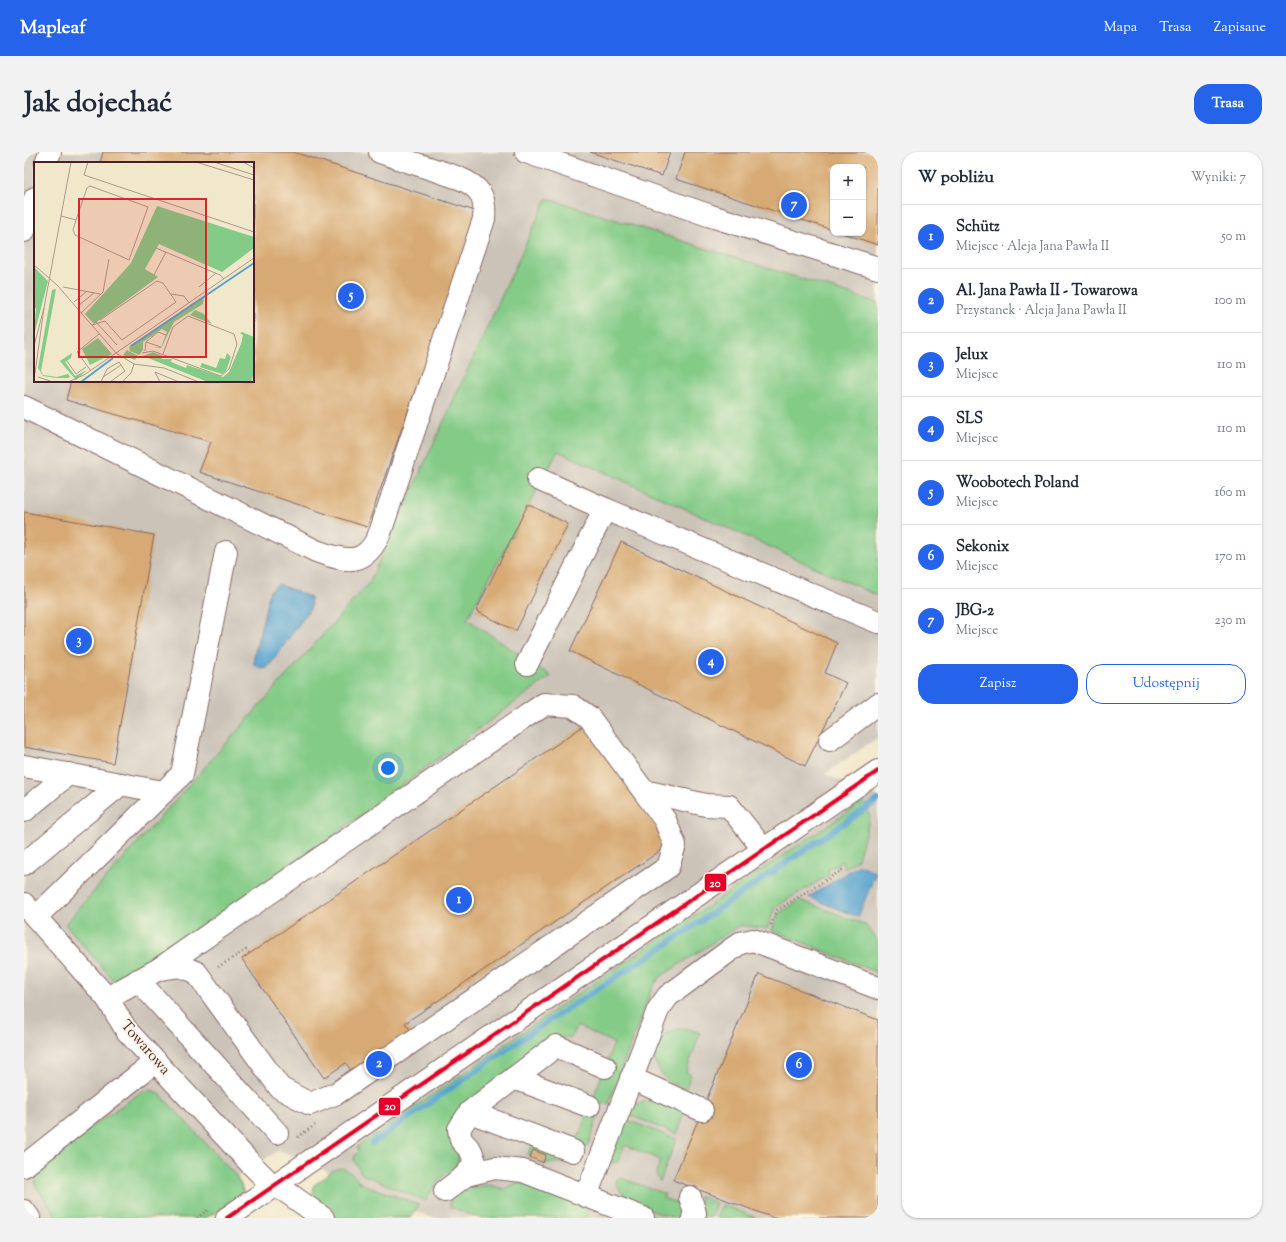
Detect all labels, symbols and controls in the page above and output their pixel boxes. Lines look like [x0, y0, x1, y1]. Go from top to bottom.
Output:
text: Mapleaf [20, 15, 86, 42]
text: Mapa [1104, 18, 1137, 38]
text: Trasa [1159, 18, 1191, 38]
text: Zapisane [1213, 18, 1266, 38]
text: Jak dojechać [24, 84, 172, 124]
button: Trasa [1194, 84, 1262, 124]
inset map [34, 162, 254, 382]
map controls [830, 164, 866, 236]
button: + [830, 164, 866, 200]
text: W pobliżu [918, 166, 994, 190]
text: Wyniki: 7 [1191, 169, 1246, 187]
pin: 7 [781, 190, 807, 220]
button: − [830, 200, 866, 236]
text: Schütz [956, 217, 1000, 238]
text: 1 [929, 228, 933, 246]
text: 50 m [1221, 228, 1246, 246]
text: Miejsce · Aleja Jana Pawła II [956, 238, 1109, 256]
pin: 5 [338, 281, 364, 311]
text: Al. Jana Pawła II - Towarowa [956, 281, 1138, 302]
text: 2 [928, 292, 934, 310]
text: 100 m [1214, 292, 1246, 310]
text: Przystanek · Aleja Jana Pawła II [956, 302, 1127, 320]
text: Jelux [956, 345, 988, 366]
text: 3 [928, 356, 934, 374]
text: 110 m [1217, 356, 1246, 374]
text: Miejsce [956, 366, 998, 384]
text: SLS [956, 409, 983, 430]
text: 4 [928, 420, 934, 438]
text: 110 m [1217, 420, 1246, 438]
text: Miejsce [956, 430, 998, 448]
text: Woobotech Poland [956, 473, 1079, 494]
text: 5 [929, 484, 933, 502]
text: 160 m [1215, 484, 1246, 502]
text: Miejsce [956, 494, 998, 512]
text: Sekonix [956, 537, 1009, 558]
text: 6 [928, 548, 934, 566]
text: 170 m [1215, 548, 1246, 566]
text: Miejsce [956, 558, 998, 576]
text: JBG-2 [956, 601, 994, 622]
text: 7 [928, 612, 934, 630]
text: 230 m [1214, 612, 1246, 630]
text: Miejsce [956, 622, 998, 640]
pin: 3 [66, 626, 92, 656]
pin: 4 [698, 647, 724, 677]
button: Zapisz [918, 664, 1078, 704]
button: Udostępnij [1086, 664, 1246, 704]
your location [378, 758, 398, 778]
line badge: 20 [704, 873, 727, 892]
text: 20 [710, 876, 721, 892]
pin: 1 [446, 885, 472, 915]
street label: Towarowa [115, 1016, 175, 1080]
pin: 2 [366, 1049, 392, 1079]
pin: 6 [786, 1050, 812, 1080]
line badge: 20 [378, 1097, 401, 1116]
text: 20 [385, 1099, 396, 1115]

